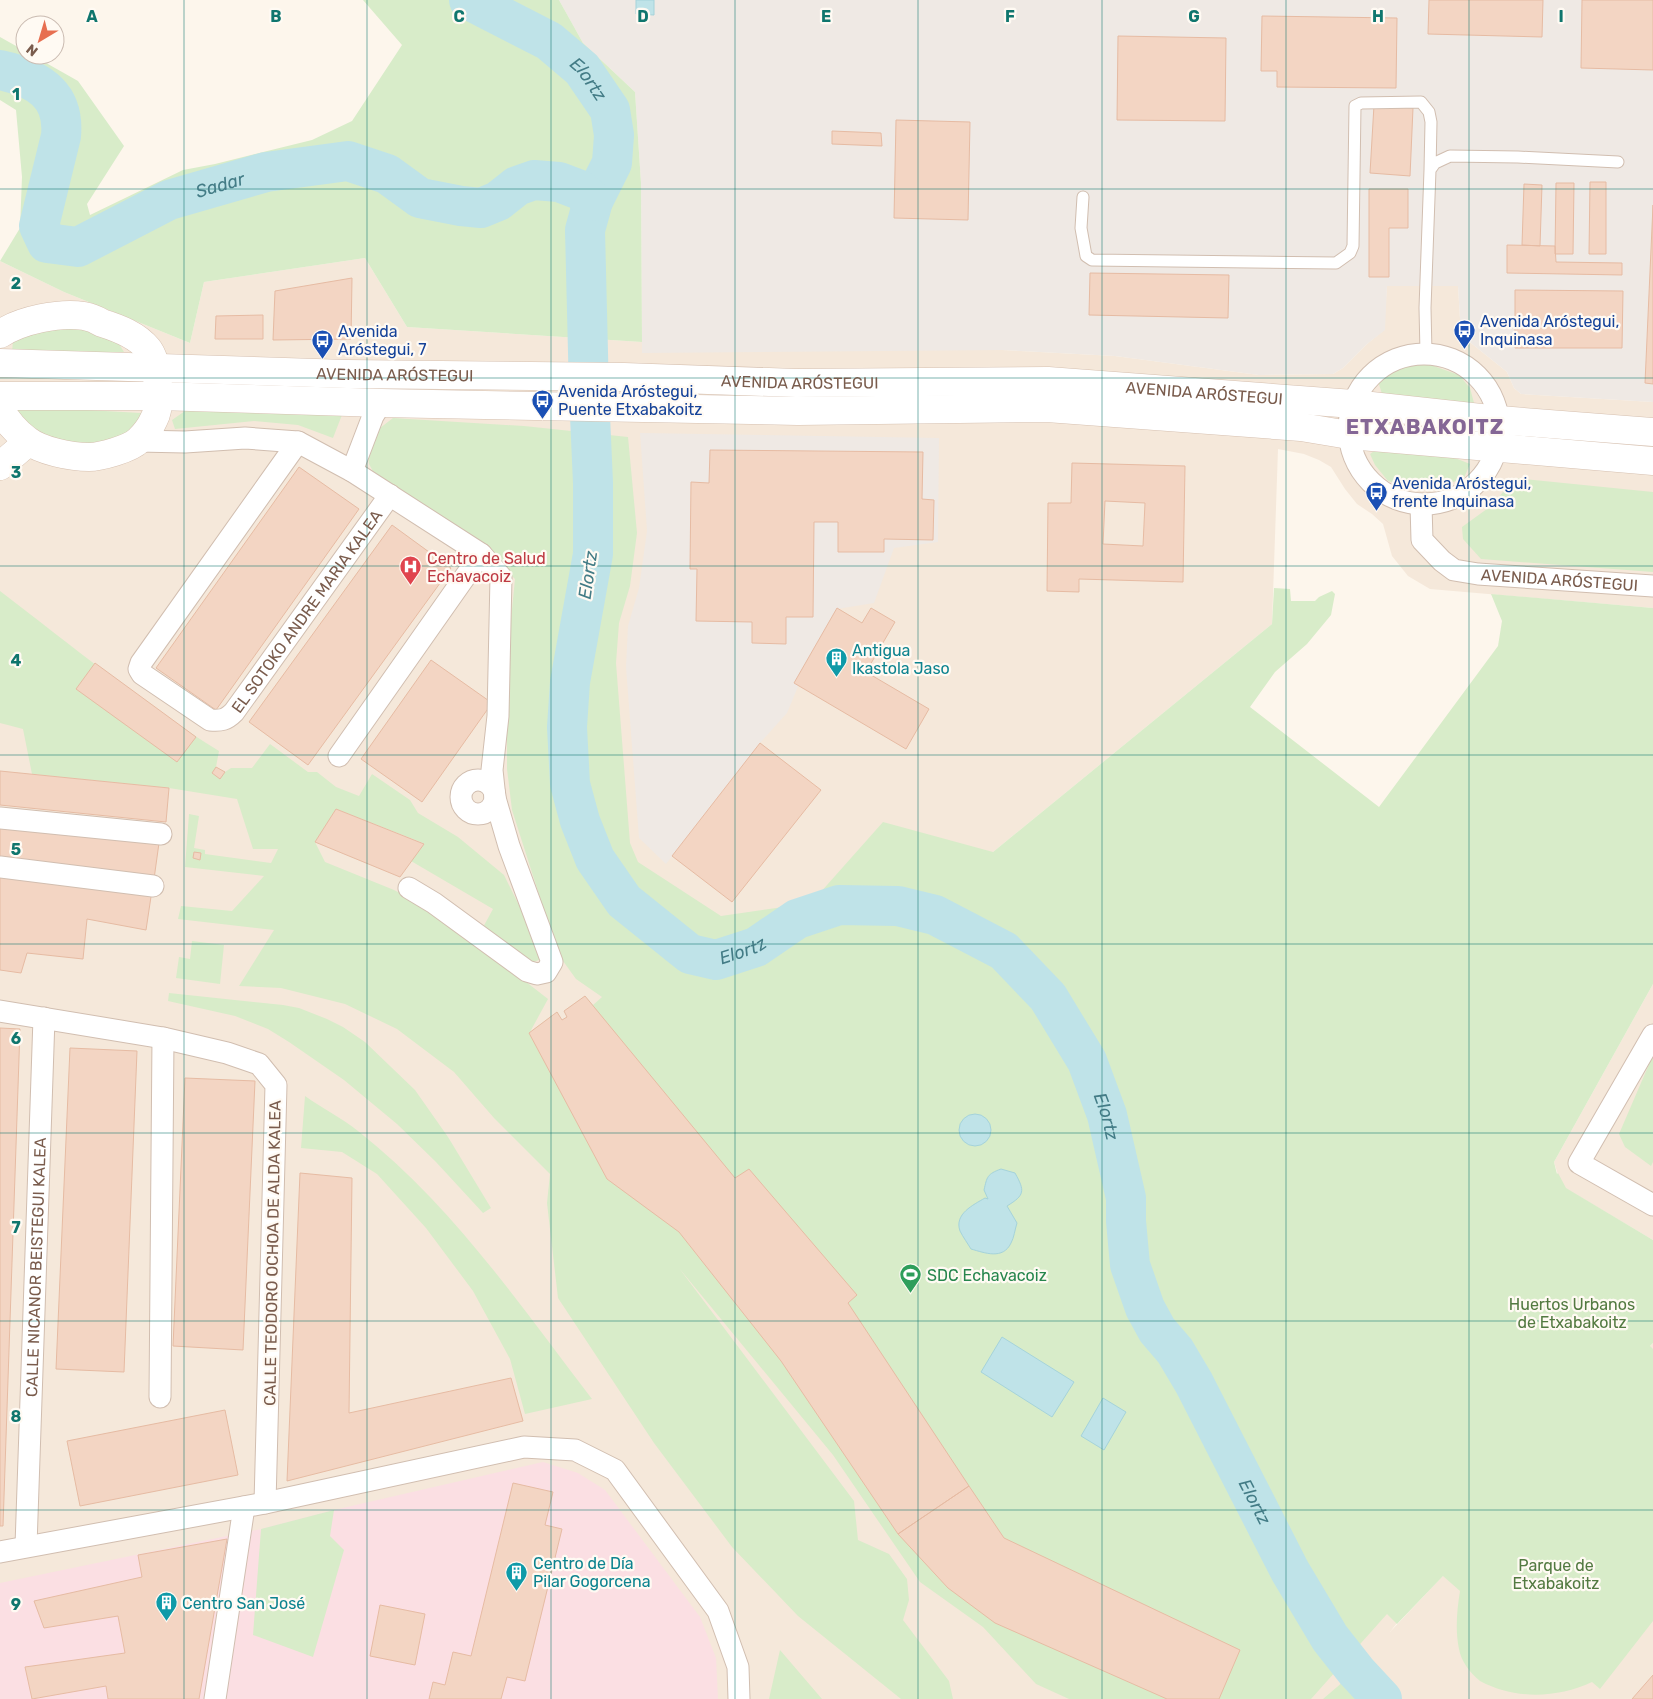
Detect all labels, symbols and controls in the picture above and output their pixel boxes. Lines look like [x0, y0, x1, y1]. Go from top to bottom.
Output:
text: A [86, 7, 98, 26]
text: B [270, 7, 282, 26]
text: C [453, 7, 465, 26]
text: D [637, 7, 649, 26]
text: E [821, 7, 831, 26]
text: F [1005, 7, 1015, 26]
text: G [1188, 7, 1200, 26]
text: H [1372, 7, 1384, 26]
text: I [1558, 7, 1564, 26]
north arrow [15, 15, 65, 65]
text: N [23, 40, 42, 60]
water label: Elortz [565, 53, 611, 105]
text: 1 [12, 85, 20, 104]
water label: Sadar [193, 167, 248, 203]
text: 2 [11, 274, 21, 293]
place label: Avenida Aróstegui, Inquinasa [1480, 312, 1619, 349]
bus stop icon: Avenida Aróstegui, Inquinasa [1452, 318, 1476, 349]
place label: Avenida Aróstegui, 7 [338, 322, 426, 359]
bus stop icon: Avenida Aróstegui, 7 [310, 328, 334, 359]
street label: AVENIDA ARÓSTEGUI [316, 364, 474, 385]
street label: AVENIDA ARÓSTEGUI [721, 371, 879, 393]
street label: AVENIDA ARÓSTEGUI [1125, 378, 1283, 409]
place label: Avenida Aróstegui, Puente Etxabakoitz [558, 382, 702, 419]
bus stop icon: Avenida Aróstegui, Puente Etxabakoitz [530, 388, 554, 419]
district label: ETXABAKOITZ [1346, 414, 1504, 439]
text: 3 [11, 463, 21, 482]
place label: Avenida Aróstegui, frente Inquinasa [1392, 474, 1531, 511]
bus stop icon: Avenida Aróstegui, frente Inquinasa [1364, 480, 1388, 511]
street label: EL SOTOKO ANDRE MARIA KALEA [228, 506, 386, 717]
place label: Centro de Salud Echavacoiz [427, 549, 546, 586]
water label: Elortz [574, 549, 602, 601]
hospital icon: Centro de Salud Echavacoiz [399, 555, 423, 586]
street label: AVENIDA ARÓSTEGUI [1480, 565, 1639, 595]
place label: Antigua Ikastola Jaso [852, 641, 950, 678]
building icon: Antigua Ikastola Jaso [824, 647, 848, 678]
text: 4 [11, 651, 22, 670]
text: 5 [11, 840, 21, 859]
water label: Elortz [716, 932, 771, 969]
text: 6 [11, 1029, 21, 1048]
water label: Elortz [1089, 1090, 1123, 1142]
street label: CALLE TEODORO OCHOA DE ALDA KALEA [260, 1100, 285, 1406]
street label: CALLE NICANOR BEISTEGUI KALEA [22, 1137, 50, 1397]
text: 7 [11, 1218, 21, 1237]
sports icon: SDC Echavacoiz [899, 1263, 923, 1294]
place label: SDC Echavacoiz [927, 1266, 1047, 1285]
park label: Huertos Urbanos de Etxabakoitz [1509, 1295, 1635, 1332]
text: 8 [11, 1407, 22, 1426]
water label: Elortz [1234, 1475, 1276, 1528]
place label: Centro de Día Pilar Gogorcena [533, 1554, 651, 1591]
park label: Parque de Etxabakoitz [1513, 1556, 1599, 1593]
building icon: Centro de Día Pilar Gogorcena [505, 1560, 529, 1591]
building icon: Centro San José [154, 1591, 178, 1622]
place label: Centro San José [182, 1594, 305, 1613]
text: 9 [11, 1595, 21, 1614]

